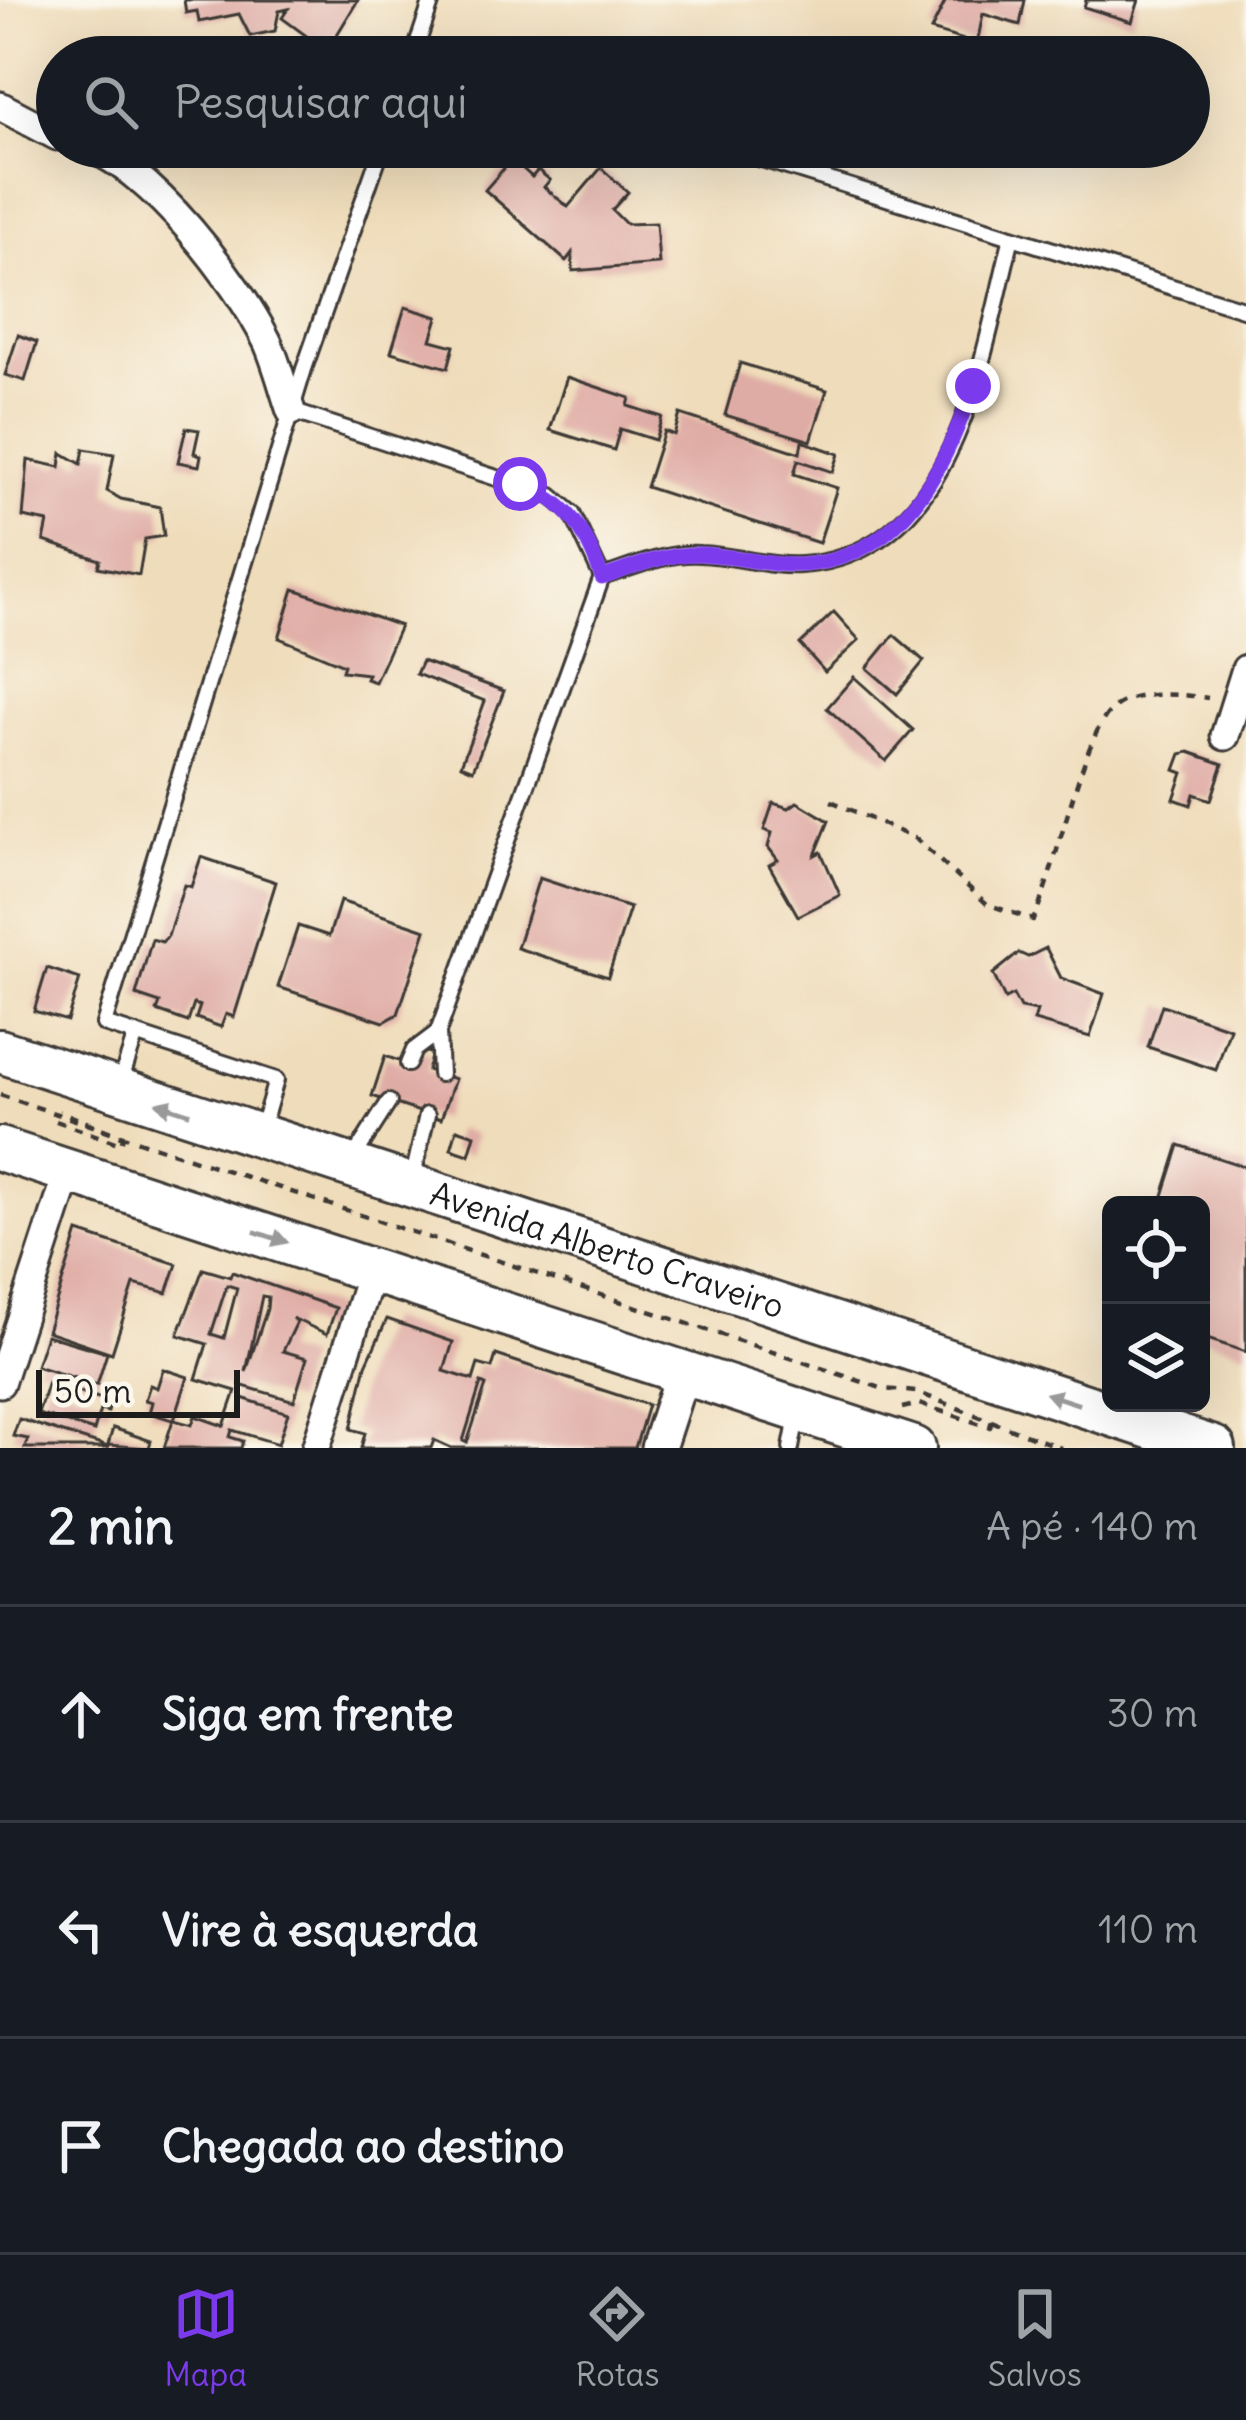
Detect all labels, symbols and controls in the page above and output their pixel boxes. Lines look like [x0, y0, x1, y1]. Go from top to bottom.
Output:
search box [36, 36, 1210, 168]
icon: search [78, 69, 144, 135]
text: Pesquisar aqui [174, 74, 467, 130]
route end [946, 359, 1000, 413]
route start [493, 457, 547, 511]
one-way arrow [154, 1097, 191, 1116]
street label: Avenida Alberto Craveiro [425, 1172, 789, 1327]
map controls [1102, 1196, 1210, 1412]
button: locate [1102, 1196, 1210, 1304]
one-way arrow [253, 1229, 290, 1248]
button: layers [1102, 1304, 1210, 1412]
scale bar [36, 1364, 240, 1417]
text: 50 m [54, 1370, 131, 1412]
one-way arrow [1043, 1388, 1080, 1407]
text: 2 min [48, 1494, 174, 1558]
text: A pé · 140 m [986, 1502, 1198, 1551]
icon: ahead [48, 1681, 114, 1747]
text: Siga em frente [162, 1686, 454, 1742]
text: 30 m [1107, 1689, 1198, 1738]
icon: left [48, 1897, 114, 1963]
text: Vire à esquerda [162, 1902, 479, 1958]
text: 110 m [1098, 1905, 1198, 1954]
icon: arrive [48, 2113, 114, 2179]
text: Chegada ao destino [162, 2118, 564, 2174]
tab: Mapa [164, 2281, 247, 2395]
tab: Rotas [575, 2281, 659, 2395]
tab: Salvos [988, 2281, 1082, 2395]

